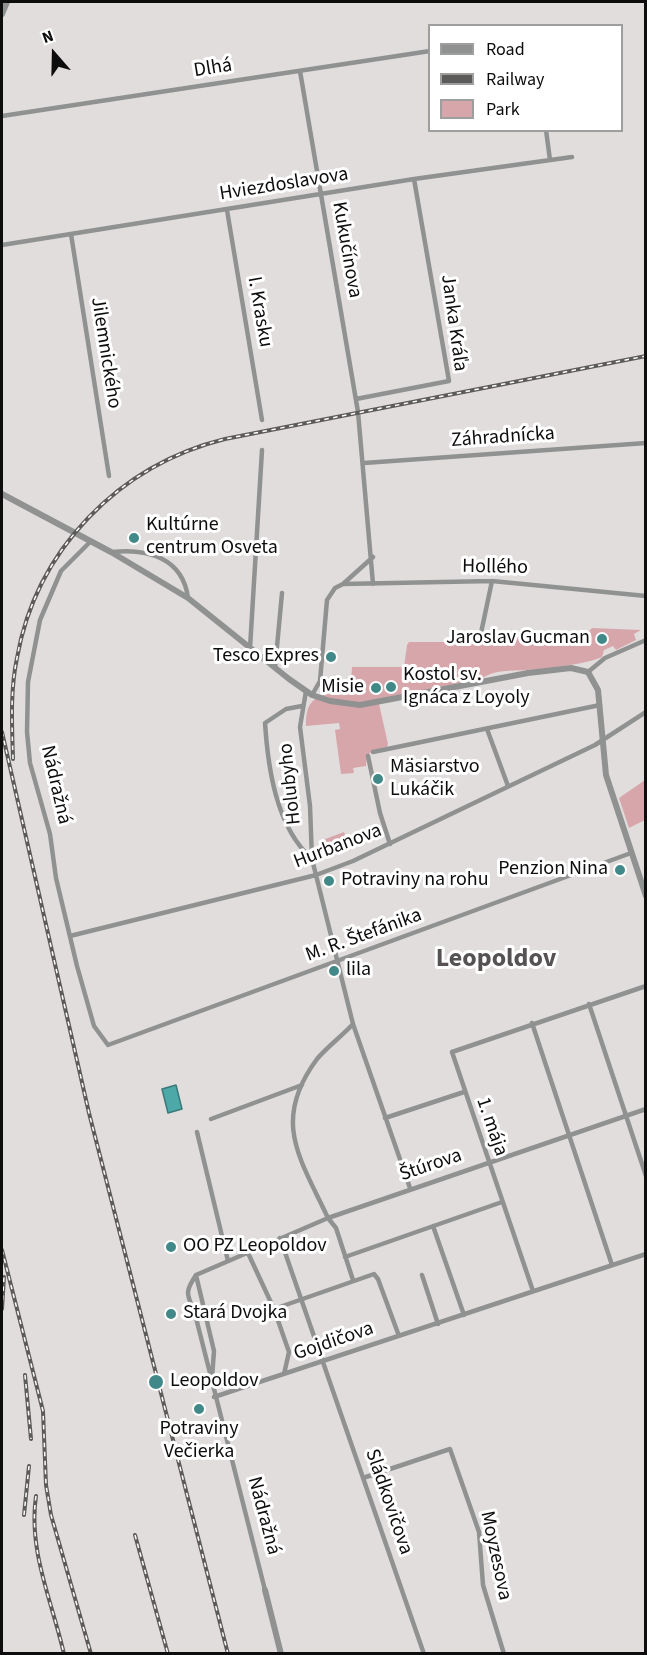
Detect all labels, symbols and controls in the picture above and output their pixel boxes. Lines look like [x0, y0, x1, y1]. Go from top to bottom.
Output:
north arrow [24, 24, 84, 84]
legend [428, 24, 623, 132]
text: N [39, 25, 57, 49]
text: Road [486, 37, 525, 62]
street label: Dlhá [192, 54, 234, 84]
text: Railway [486, 67, 545, 92]
text: Park [486, 97, 520, 122]
street label: Hviezdoslavova [218, 163, 350, 207]
street label: Kukučínova [326, 200, 366, 300]
street label: Janka Kráľa [434, 273, 472, 373]
street label: I. Krasku [241, 275, 277, 349]
street label: Jilemnického [84, 296, 126, 410]
street label: Záhradnícka [450, 422, 556, 454]
place label: Kultúrne centrum Osveta [146, 514, 278, 561]
marker: Kultúrne centrum Osveta [127, 531, 141, 545]
street label: Hollého [462, 555, 528, 581]
place label: Jaroslav Gucman [446, 627, 590, 651]
marker: Jaroslav Gucman [595, 632, 609, 646]
place label: Tesco Expres [213, 645, 319, 669]
marker: Tesco Expres [324, 650, 338, 664]
place label: Kostol sv. Ignáca z Loyoly [403, 664, 530, 711]
place label: Misie [321, 676, 364, 700]
marker: Kostol sv. Ignáca z Loyoly [384, 680, 398, 694]
marker: Misie [369, 681, 383, 695]
street label: Holubyho [275, 742, 307, 826]
street label: Nádražná [34, 743, 76, 827]
place label: Mäsiarstvo Lukáčik [390, 756, 480, 803]
marker: Mäsiarstvo Lukáčik [371, 772, 385, 786]
street label: Hurbanova [291, 819, 385, 875]
place label: Penzion Nina [498, 858, 608, 882]
marker: Penzion Nina [613, 863, 627, 877]
place label: Potraviny na rohu [341, 869, 489, 893]
marker: Potraviny na rohu [322, 874, 336, 888]
street label: M. R. Štefánika [303, 904, 425, 968]
district label: Leopoldov [436, 944, 556, 976]
place label: lila [346, 959, 371, 983]
marker: lila [327, 964, 341, 978]
street label: 1. mája [470, 1094, 512, 1160]
street label: Štúrova [397, 1144, 465, 1188]
place label: OO PZ Leopoldov [183, 1235, 327, 1259]
marker: OO PZ Leopoldov [164, 1240, 178, 1254]
place label: Stará Dvojka [183, 1302, 287, 1326]
marker: Stará Dvojka [164, 1307, 178, 1321]
street label: Gojdičova [291, 1317, 377, 1367]
place label: Leopoldov [170, 1370, 258, 1394]
marker: Leopoldov [147, 1373, 165, 1391]
marker: Potraviny Večierka [192, 1402, 206, 1416]
place label: Potraviny Večierka [159, 1418, 239, 1465]
street label: Sládkovičova [359, 1446, 417, 1558]
street label: Nádražná [241, 1474, 285, 1558]
street label: Moyzesova [474, 1509, 516, 1603]

